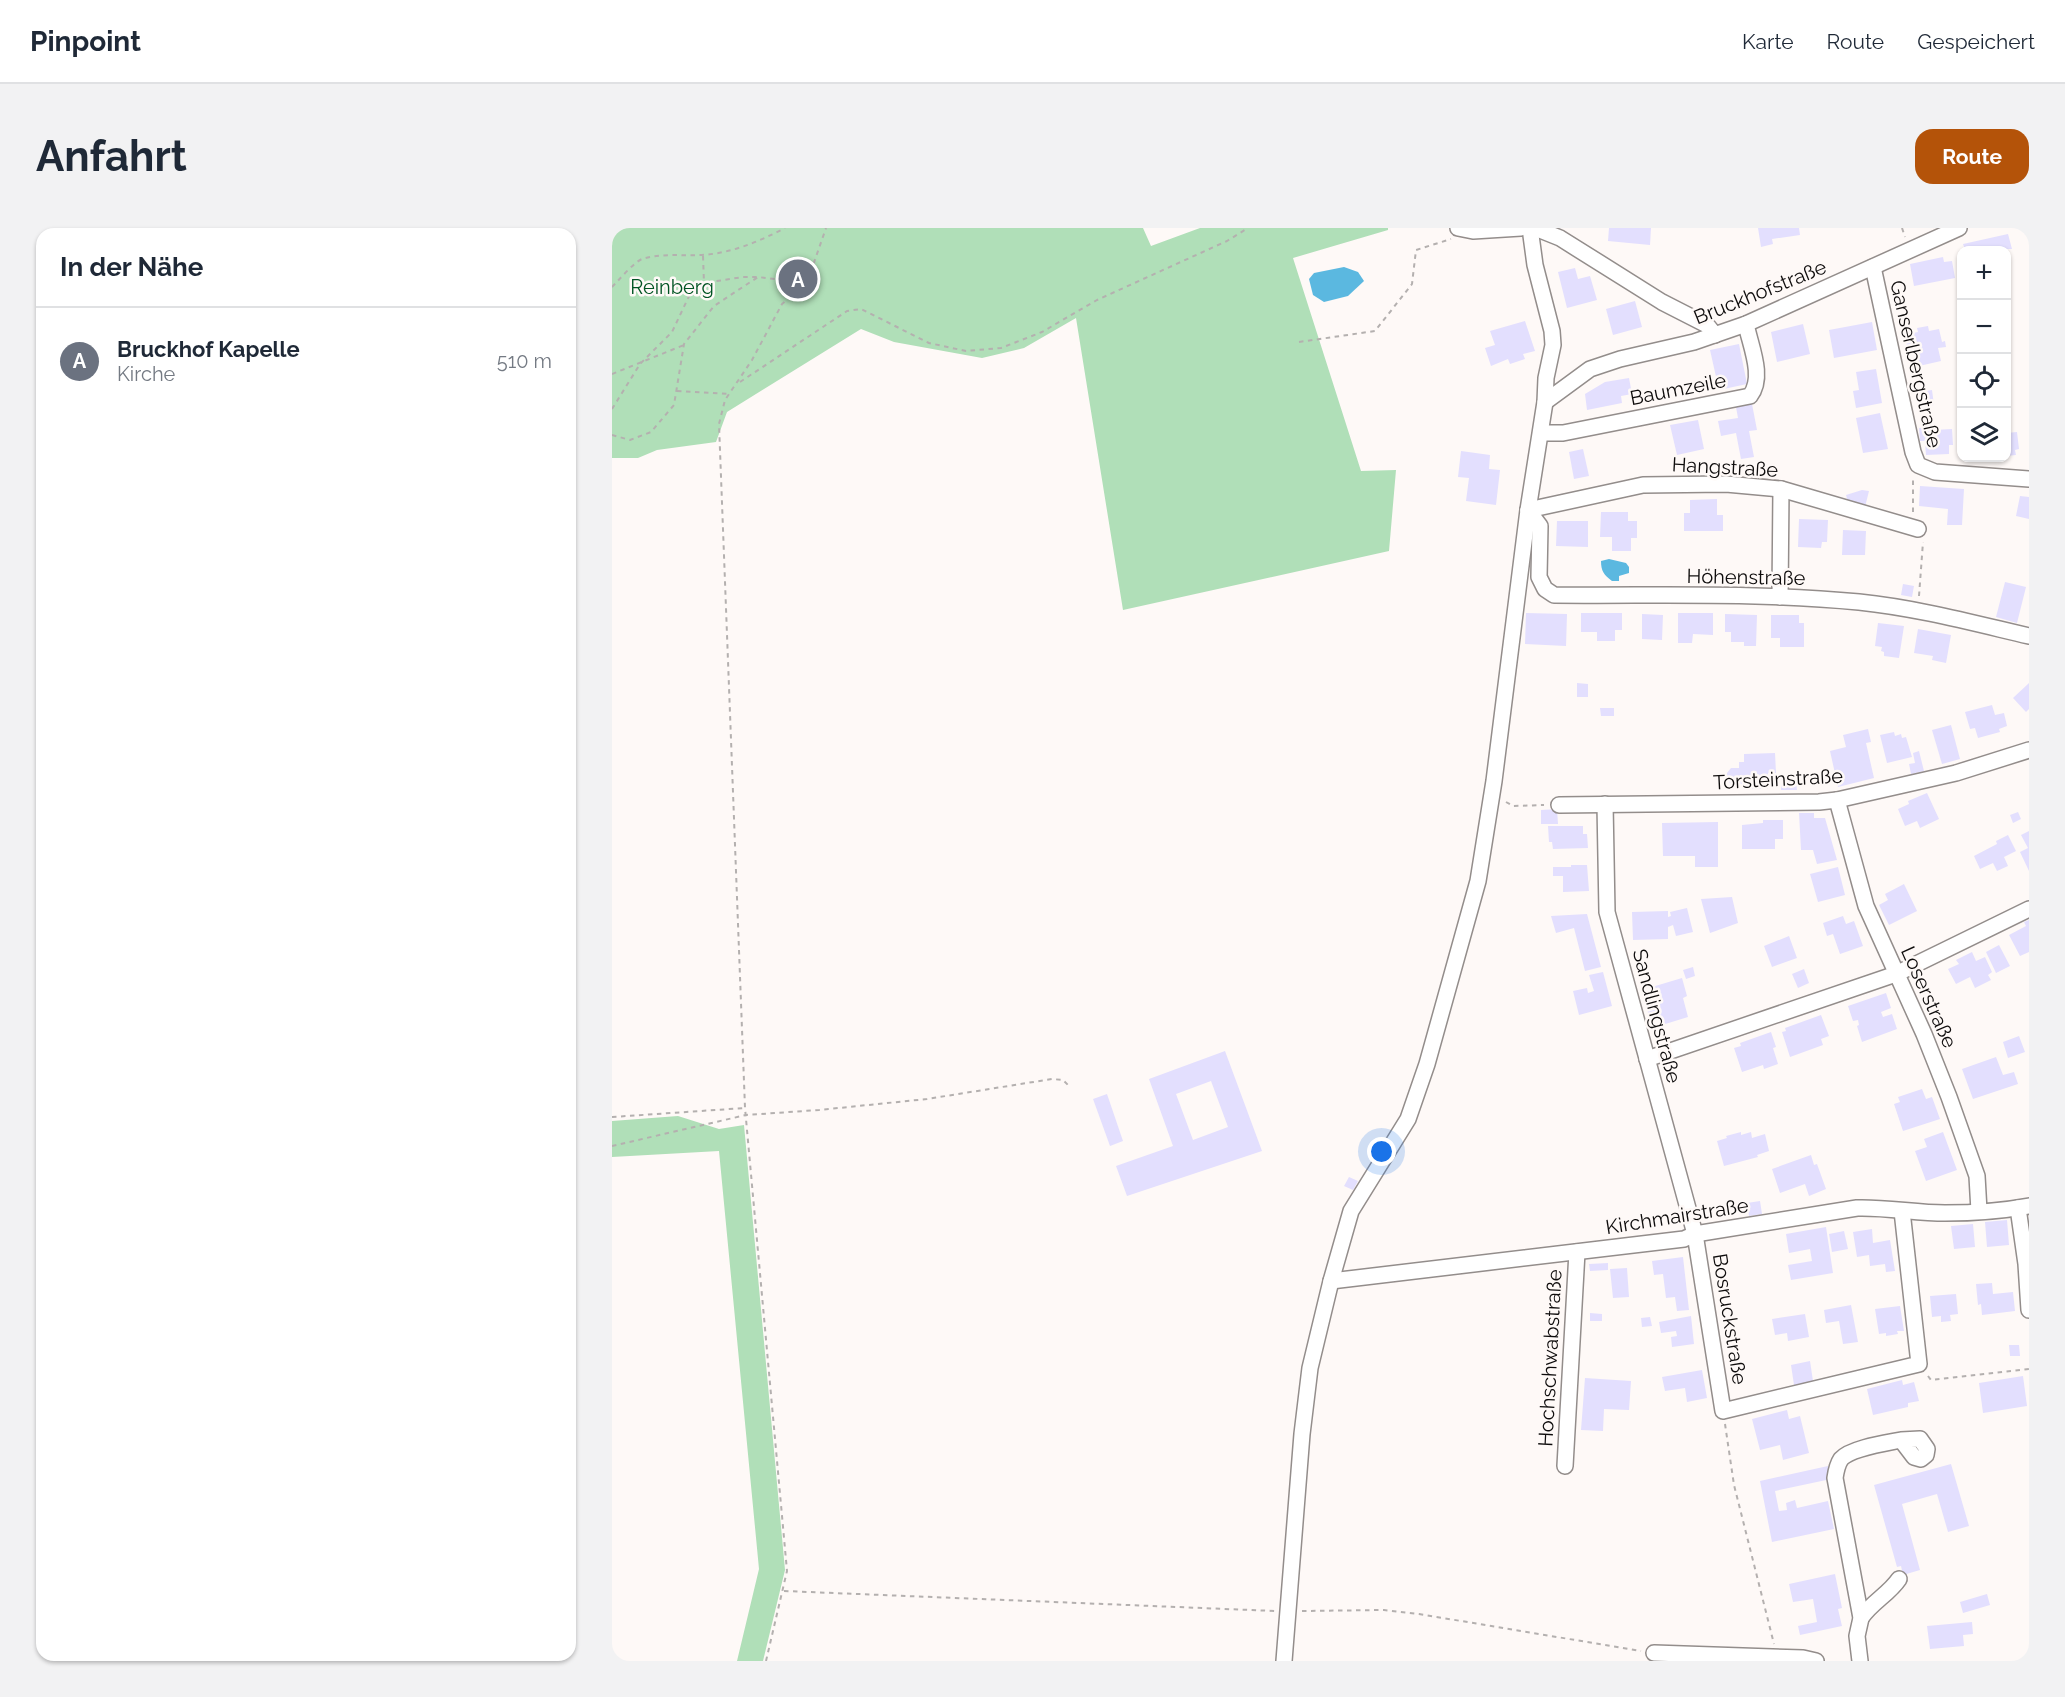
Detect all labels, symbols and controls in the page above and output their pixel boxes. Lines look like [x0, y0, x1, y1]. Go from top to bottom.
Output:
text: Pinpoint [30, 25, 141, 58]
text: Karte [1742, 29, 1794, 54]
text: Route [1827, 29, 1884, 54]
text: Gespeichert [1917, 29, 2035, 54]
button: Route [1915, 129, 2029, 184]
text: Anfahrt [36, 132, 187, 181]
map controls [1957, 246, 2011, 462]
button: + [1957, 246, 2011, 300]
text: In der Nähe [60, 252, 203, 282]
street label: Bruckhofstraße [1690, 254, 1830, 329]
pin: A [778, 256, 818, 302]
park label: Reinberg [630, 275, 714, 299]
street label: Ganserlbergstraße [1885, 278, 1947, 450]
button: − [1957, 300, 2011, 354]
text: Bruckhof Kapelle [117, 336, 300, 362]
text: A [73, 349, 86, 373]
text: 510 m [497, 349, 552, 373]
button: locate [1957, 354, 2011, 408]
text: Kirche [117, 362, 175, 386]
street label: Baumzeile [1628, 368, 1728, 410]
button: layers [1957, 408, 2011, 462]
street label: Hangstraße [1671, 452, 1779, 482]
street label: Höhenstraße [1687, 564, 1806, 590]
street label: Torsteinstraße [1713, 764, 1844, 794]
street label: Loserstraße [1896, 942, 1962, 1052]
street label: Sandlingstraße [1628, 946, 1687, 1086]
your location [1367, 1137, 1396, 1166]
street label: Kirchmairstraße [1604, 1193, 1750, 1239]
street label: Bosruckstraße [1708, 1252, 1752, 1386]
street label: Hochschwabstraße [1533, 1269, 1567, 1447]

